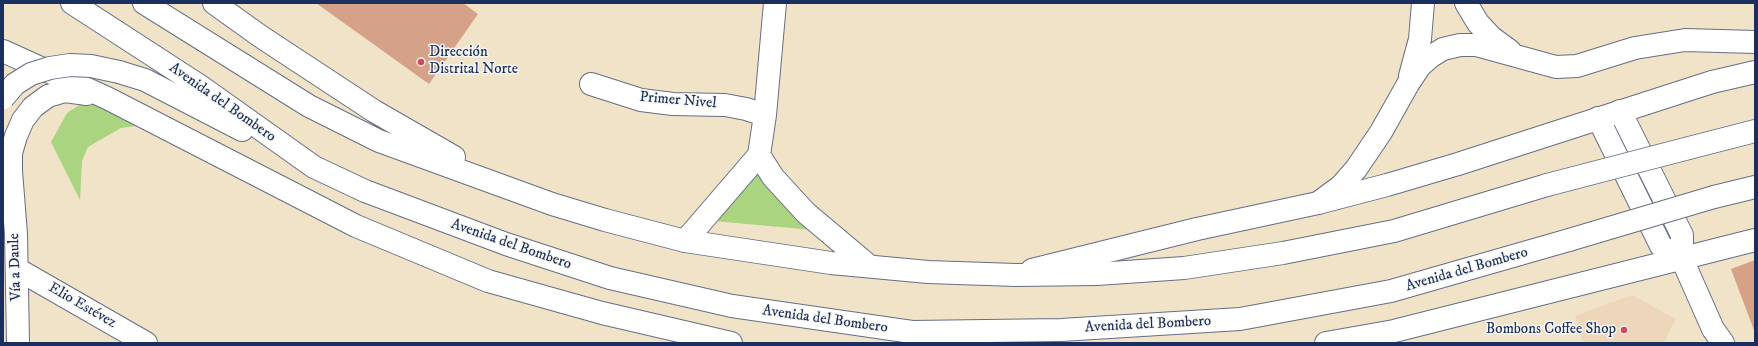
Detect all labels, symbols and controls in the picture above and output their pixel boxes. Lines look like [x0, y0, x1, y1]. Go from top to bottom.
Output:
place label: Dirección Distrital Norte [429, 44, 518, 79]
marker: Dirección Distrital Norte [416, 57, 426, 67]
street label: Avenida del Bombero [165, 59, 279, 147]
street label: Primer Nivel [639, 89, 717, 113]
street label: Avenida del Bombero [448, 216, 574, 274]
street label: Vía a Daule [6, 233, 26, 301]
street label: Avenida del Bombero [1404, 244, 1530, 296]
street label: Elio Estévez [45, 279, 119, 333]
street label: Avenida del Bombero [761, 302, 889, 338]
street label: Avenida del Bombero [1084, 313, 1212, 337]
place label: Bombons Coffee Shop [1486, 321, 1616, 339]
marker: Bombons Coffee Shop [1619, 325, 1629, 335]

